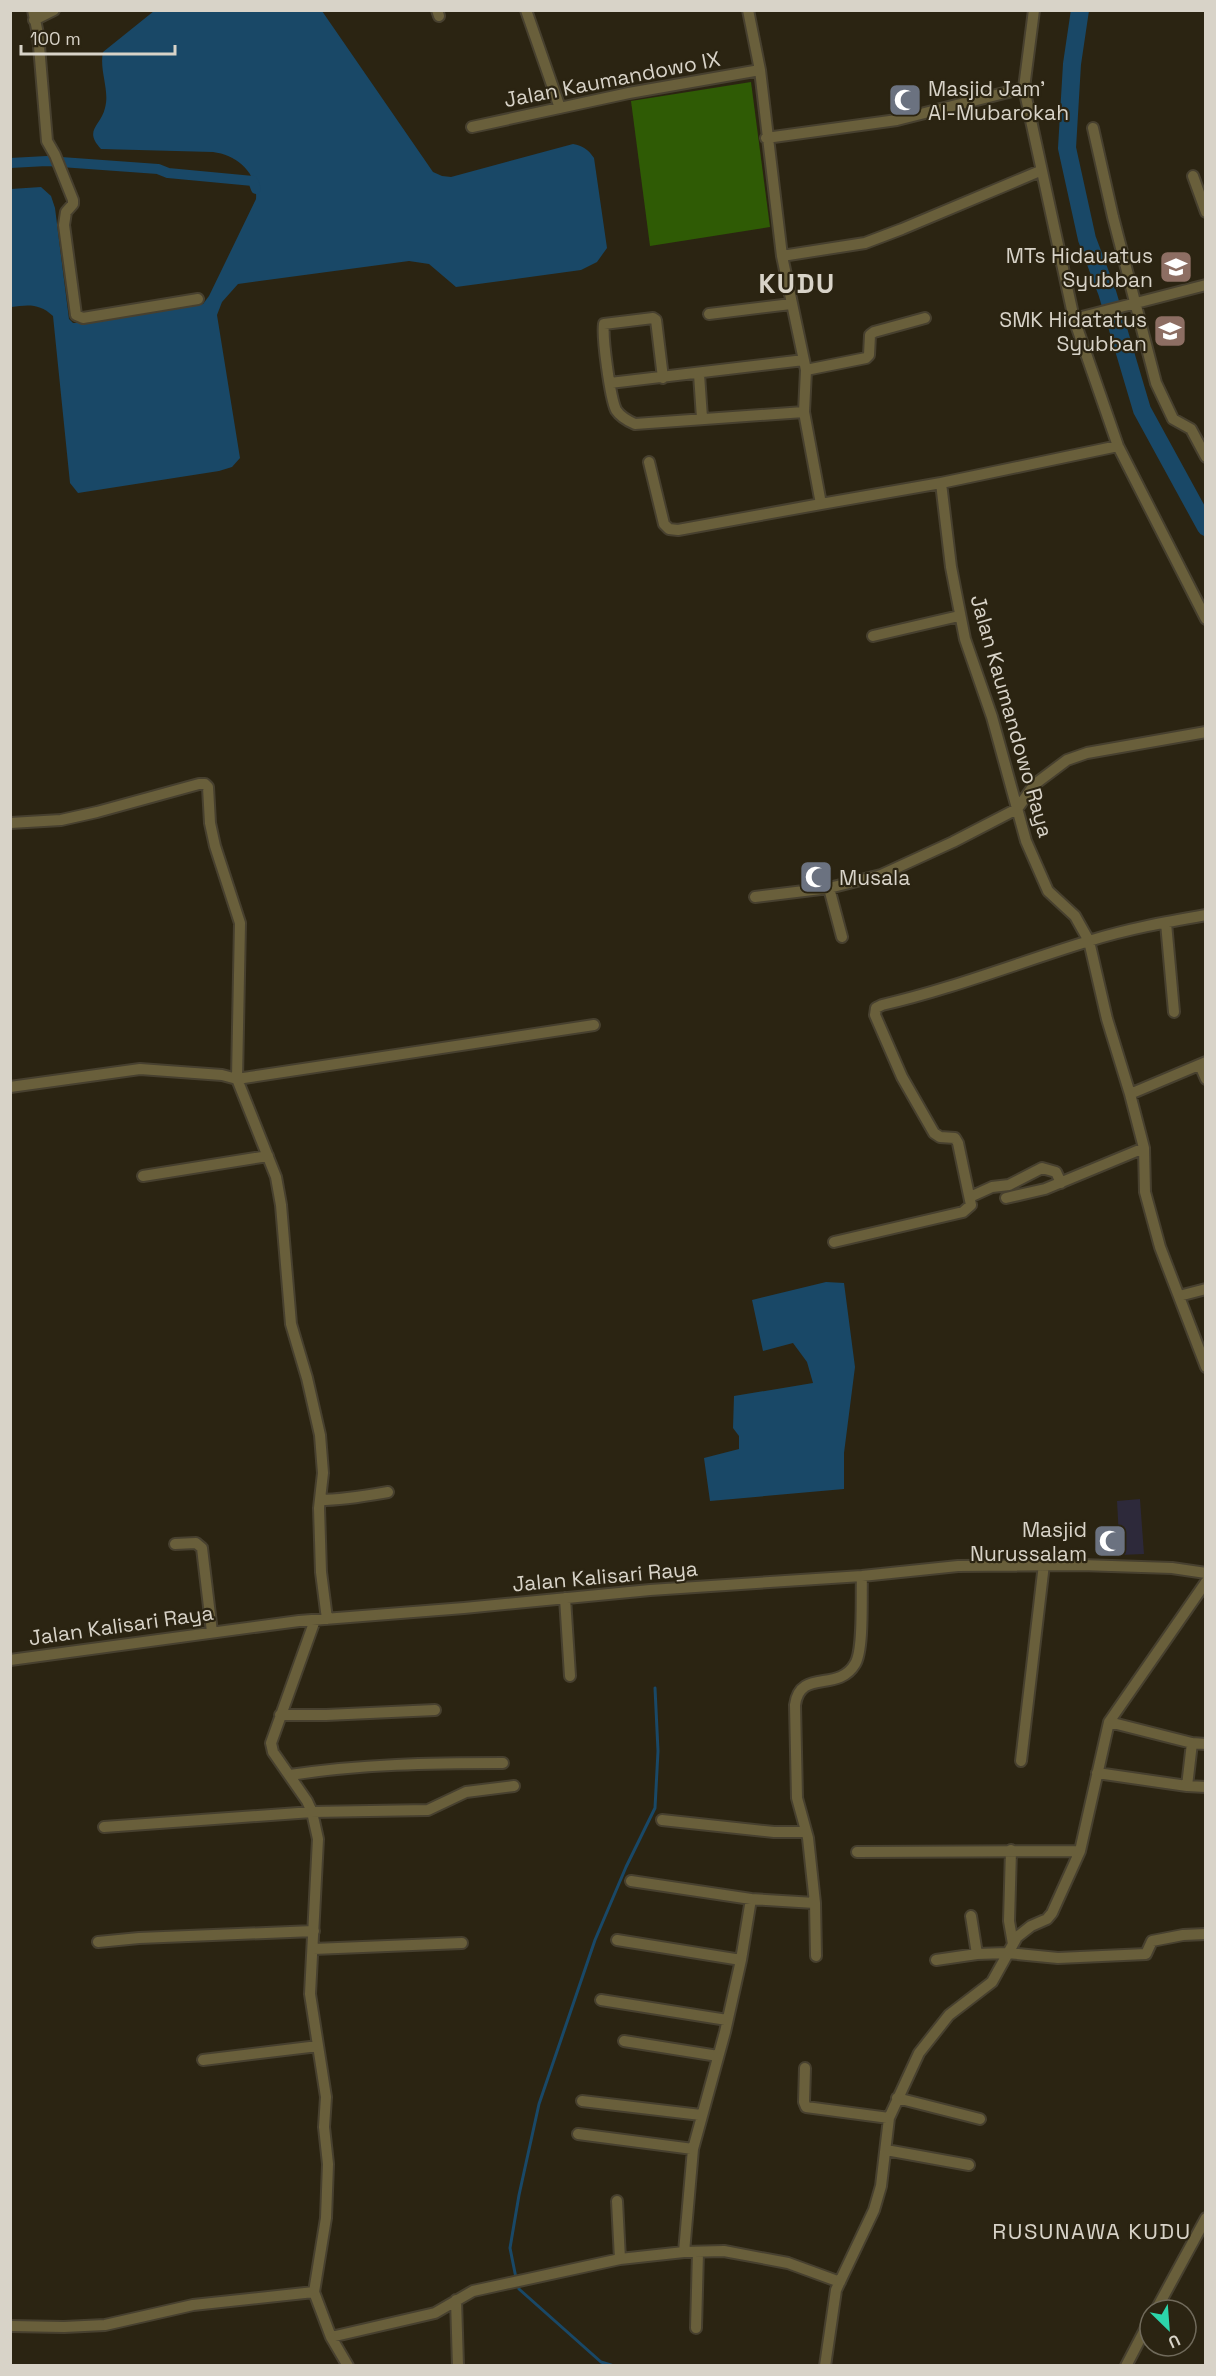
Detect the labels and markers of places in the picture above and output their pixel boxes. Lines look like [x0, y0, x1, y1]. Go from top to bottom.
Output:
place label: Masjid Jam' Al-Mubarokah [928, 75, 1069, 126]
mosque icon: Masjid Jam' Al-Mubarokah [887, 82, 923, 118]
place label: MTs Hidauatus Syubban [1006, 242, 1153, 293]
school or university icon: MTs Hidauatus Syubban [1158, 249, 1194, 285]
place label: SMK Hidatatus Syubban [999, 306, 1147, 357]
school or university icon: SMK Hidatatus Syubban [1152, 313, 1188, 349]
mosque icon: Musala [798, 859, 834, 895]
place label: Musala [839, 864, 910, 891]
place label: Masjid Nurussalam [970, 1516, 1087, 1567]
mosque icon: Masjid Nurussalam [1092, 1523, 1128, 1559]

